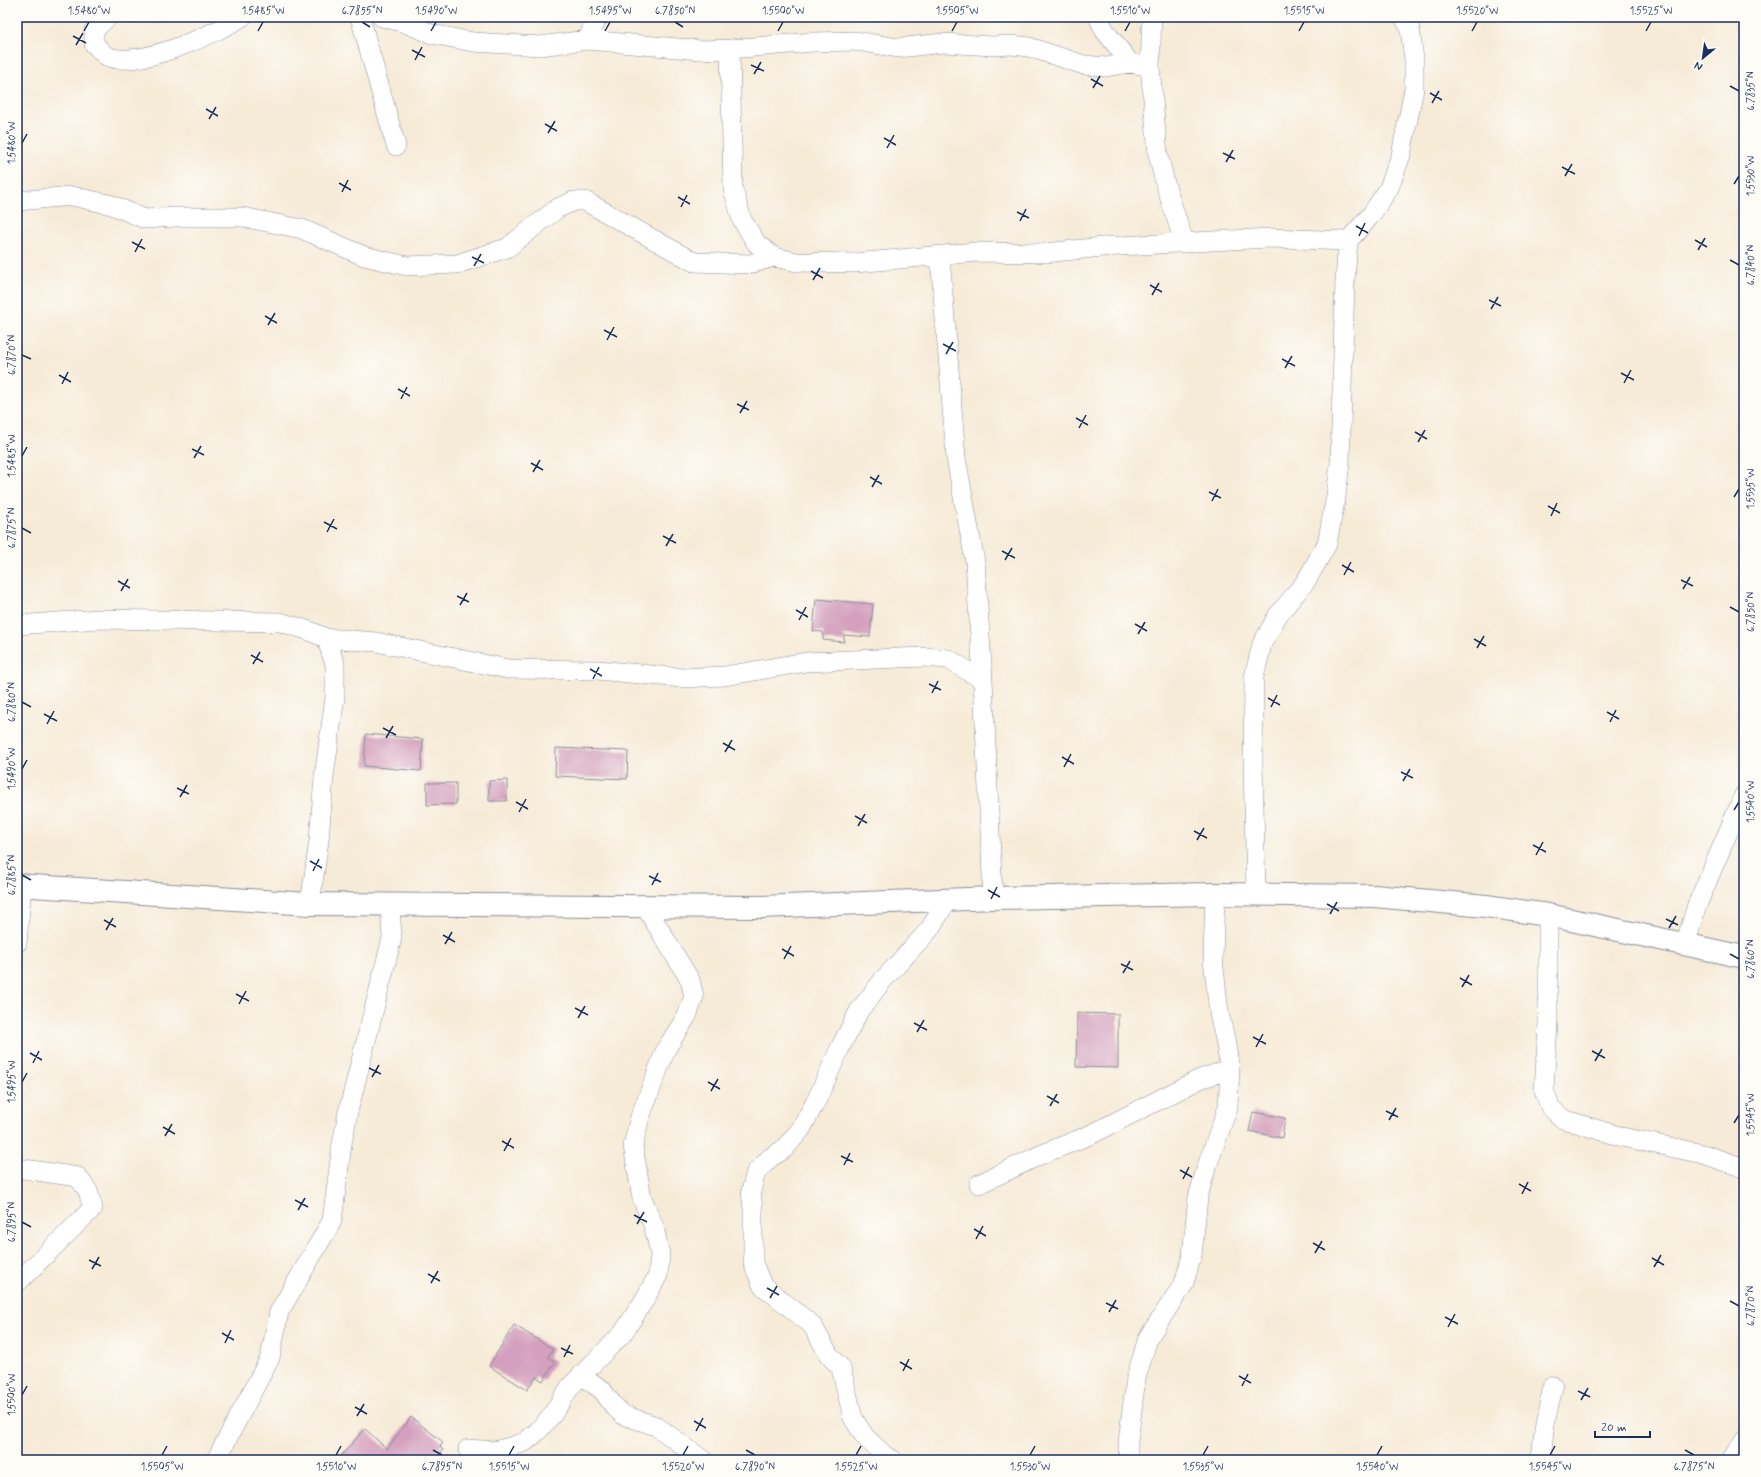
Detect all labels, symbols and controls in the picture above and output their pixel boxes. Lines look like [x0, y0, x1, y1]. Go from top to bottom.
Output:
text: 1.5480°W [68, 4, 110, 18]
text: 1.5485°W [242, 4, 284, 18]
text: 6.7855°N [342, 4, 383, 18]
text: 1.5490°W [415, 4, 457, 18]
text: 1.5495°W [589, 4, 631, 18]
text: 6.7850°N [655, 4, 695, 18]
text: 1.5500°W [762, 4, 804, 18]
text: 1.5505°W [936, 4, 978, 18]
text: 1.5510°W [1110, 4, 1150, 18]
text: 1.5515°W [1284, 4, 1324, 18]
text: 1.5520°W [1456, 4, 1498, 18]
text: 1.5525°W [1630, 4, 1672, 18]
north arrow [1683, 38, 1723, 78]
text: N [1692, 58, 1705, 74]
text: 6.7835°N [1744, 71, 1758, 111]
text: 1.5480°W [5, 122, 19, 164]
text: 1.5530°W [1744, 156, 1758, 196]
text: 6.7840°N [1744, 244, 1758, 285]
text: 6.7870°N [5, 335, 19, 375]
text: 1.5485°W [5, 435, 19, 477]
text: 1.5535°W [1744, 469, 1758, 509]
text: 6.7875°N [5, 507, 19, 548]
text: 6.7850°N [1744, 592, 1758, 632]
text: 6.7880°N [5, 682, 19, 722]
text: 1.5490°W [5, 748, 19, 790]
text: 1.5540°W [1744, 781, 1758, 823]
text: 6.7885°N [5, 854, 19, 895]
text: 6.7860°N [1744, 939, 1758, 979]
text: 1.5495°W [5, 1061, 19, 1103]
text: 1.5545°W [1744, 1094, 1758, 1136]
text: 6.7895°N [5, 1202, 19, 1242]
text: 6.7870°N [1744, 1286, 1758, 1326]
text: 1.5500°W [5, 1374, 19, 1416]
scale bar [1595, 1413, 1650, 1439]
text: 20 m [1601, 1420, 1627, 1436]
text: 1.5505°W [141, 1460, 183, 1474]
text: 1.5510°W [316, 1460, 356, 1474]
text: 6.7895°N [422, 1460, 462, 1474]
text: 1.5515°W [489, 1460, 529, 1474]
text: 1.5520°W [662, 1460, 704, 1474]
text: 6.7890°N [735, 1460, 775, 1474]
text: 1.5525°W [835, 1460, 877, 1474]
text: 1.5530°W [1010, 1460, 1050, 1474]
text: 1.5535°W [1183, 1460, 1223, 1474]
text: 1.5540°W [1356, 1460, 1398, 1474]
text: 1.5545°W [1529, 1460, 1571, 1474]
text: 6.7875°N [1674, 1460, 1715, 1474]

